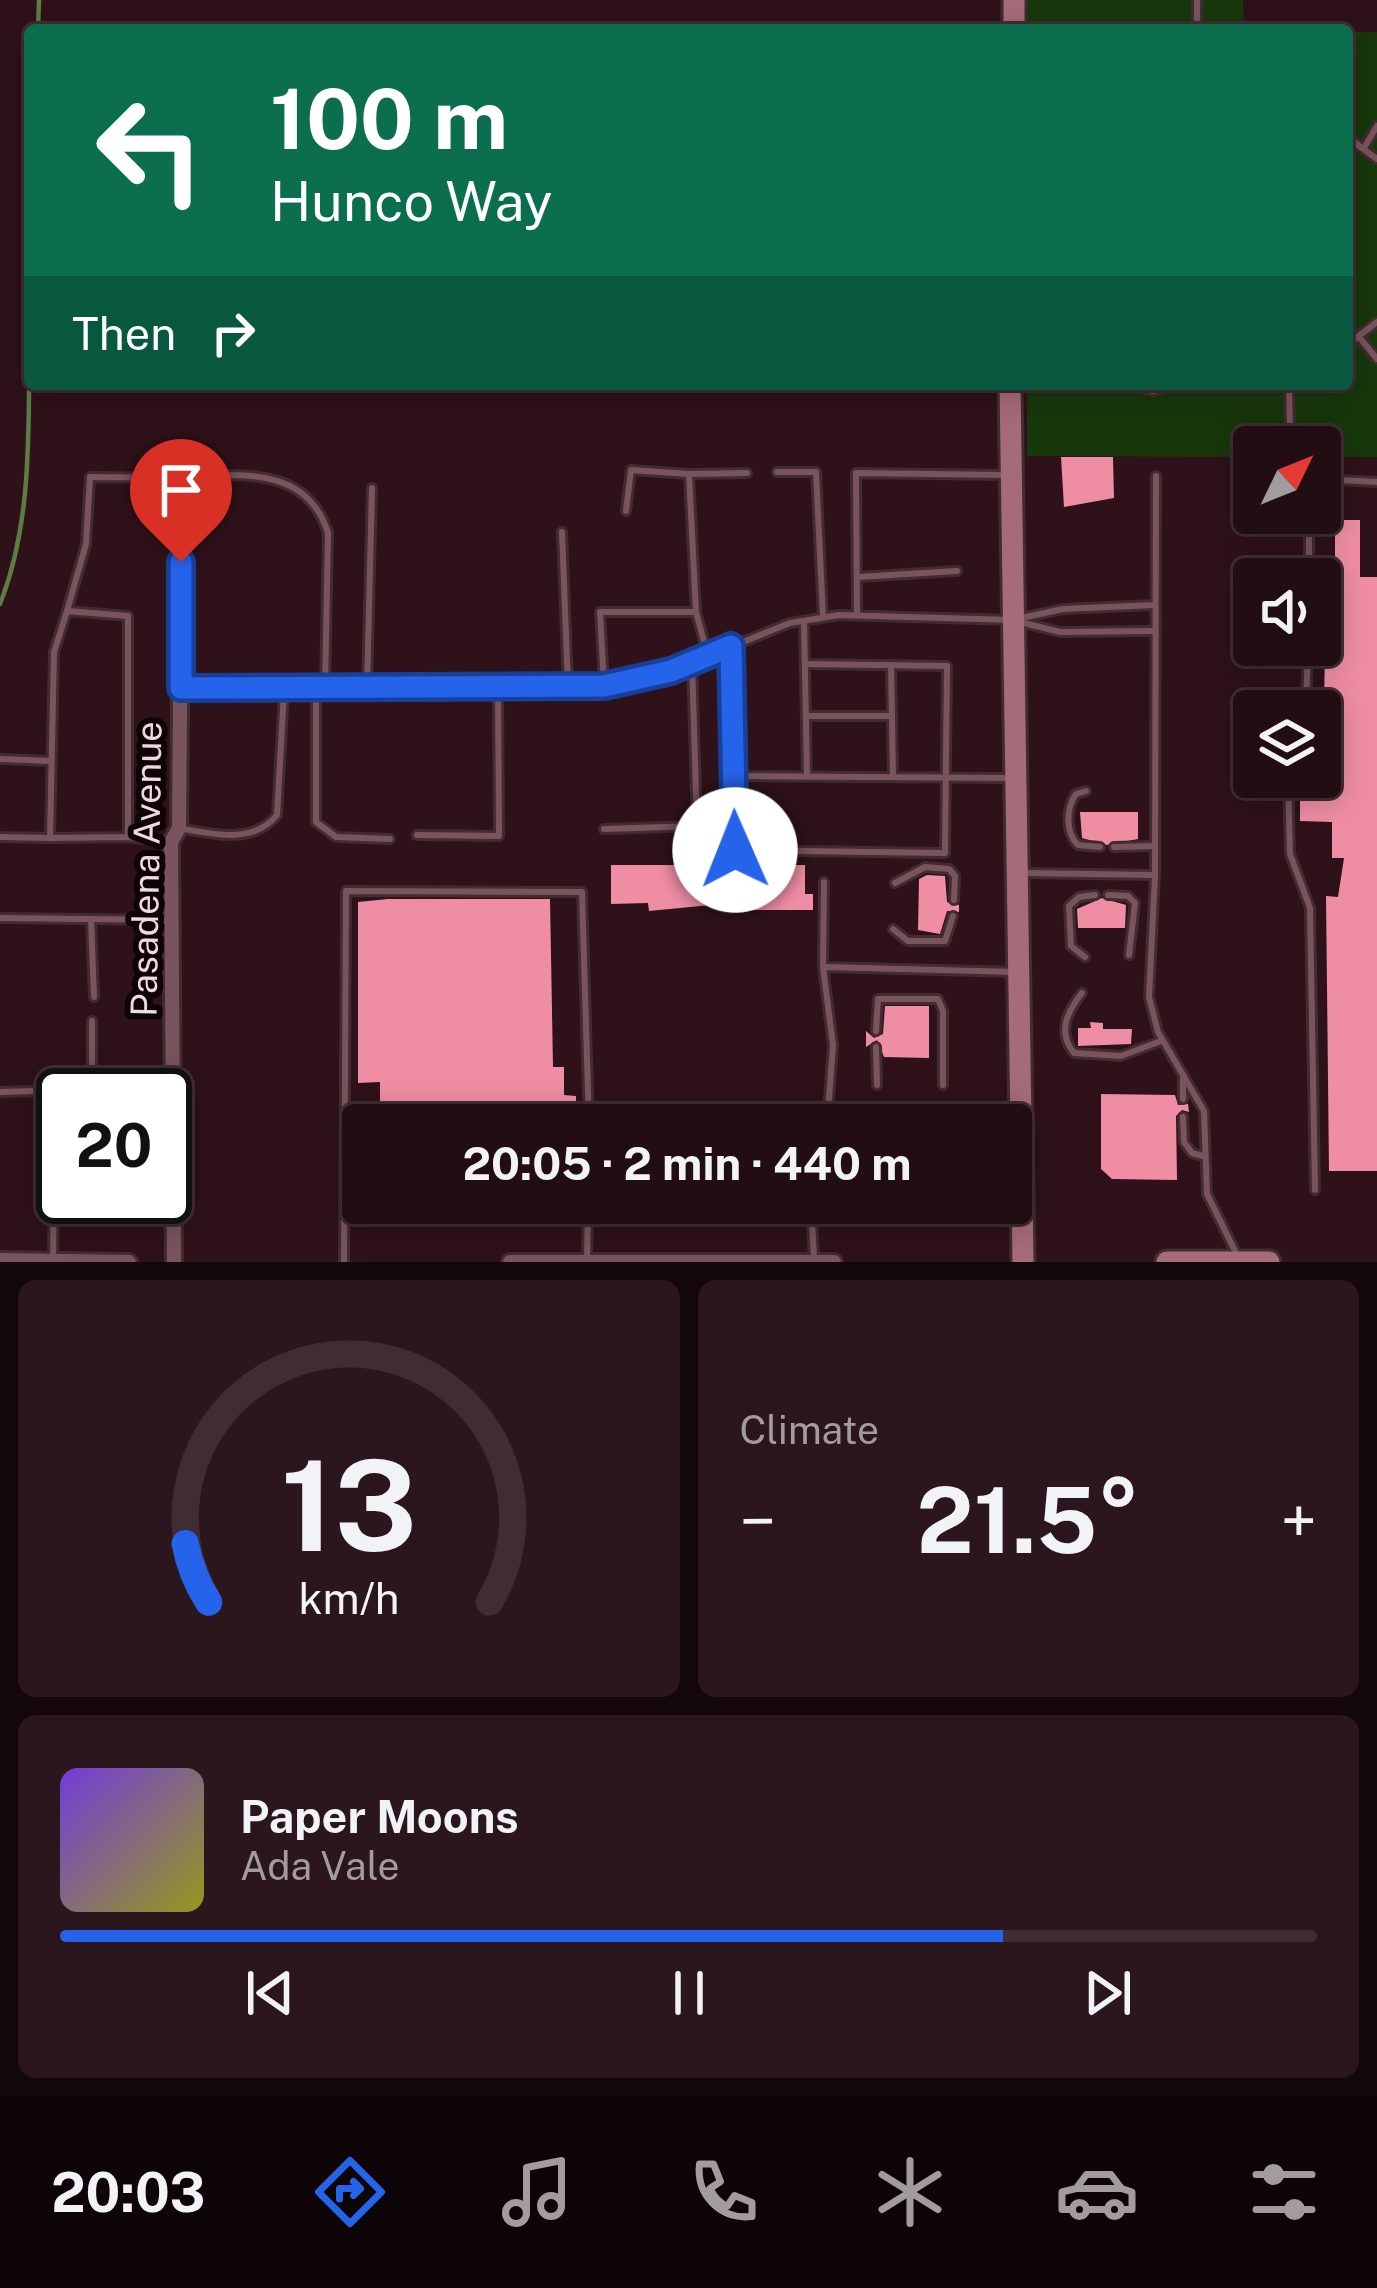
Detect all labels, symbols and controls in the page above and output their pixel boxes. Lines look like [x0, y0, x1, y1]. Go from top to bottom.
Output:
text: 100 m [270, 69, 508, 168]
icon: left [72, 72, 228, 228]
text: Hunco Way [270, 170, 552, 233]
icon: right [200, 300, 266, 366]
text: Then [72, 307, 176, 360]
north arrow [1233, 426, 1341, 534]
map controls [1233, 426, 1341, 798]
pin [130, 439, 232, 562]
icon: arrive [148, 457, 214, 523]
button: sound [1233, 558, 1341, 666]
button: layers [1233, 690, 1341, 798]
street label: Pasadena Avenue [122, 721, 170, 1017]
position arrow [672, 787, 798, 913]
speed limit sign: 20 [36, 1068, 192, 1224]
text: 20:05 · 2 min · 440 m [462, 1137, 912, 1190]
text: Climate [740, 1407, 879, 1453]
text: 13 [281, 1432, 417, 1579]
text: 21.5° [917, 1467, 1140, 1573]
text: − [740, 1482, 776, 1560]
text: + [1280, 1482, 1317, 1560]
text: km/h [298, 1572, 399, 1623]
text: Paper Moons [240, 1790, 519, 1843]
text: Ada Vale [240, 1843, 400, 1889]
icon: previous [237, 1960, 303, 2026]
icon: pause [656, 1960, 722, 2026]
icon: next [1075, 1960, 1141, 2026]
icon: directions [308, 2150, 392, 2234]
icon: music [495, 2150, 579, 2234]
icon: phone [682, 2150, 766, 2234]
icon: climate [868, 2150, 952, 2234]
icon: car [1055, 2150, 1139, 2234]
icon: filters [1242, 2150, 1326, 2234]
text: 20:03 [51, 2161, 206, 2224]

